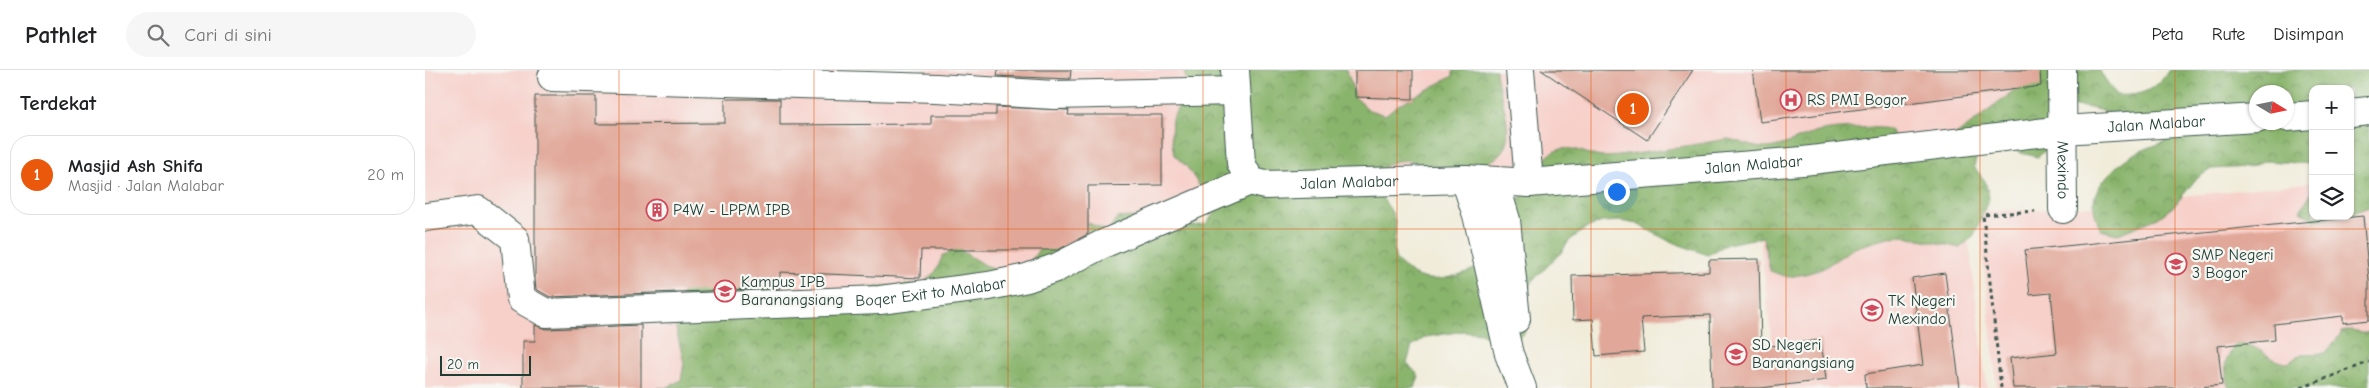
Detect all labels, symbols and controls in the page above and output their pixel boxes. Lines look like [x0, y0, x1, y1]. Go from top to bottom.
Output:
search box [126, 12, 476, 57]
text: Pathlet [25, 21, 96, 49]
icon: search [144, 21, 172, 49]
text: Cari di sini [184, 24, 272, 46]
text: Peta [2151, 24, 2184, 45]
text: Rute [2212, 24, 2245, 45]
text: Disimpan [2273, 24, 2344, 45]
north arrow [2249, 85, 2294, 130]
map controls [2309, 85, 2354, 220]
button: + [2309, 85, 2354, 130]
hospital icon: RS PMI Bogor [1779, 88, 1803, 112]
pin: 1 [1617, 90, 1649, 128]
text: Terdekat [20, 91, 96, 115]
place label: RS PMI Bogor [1807, 91, 1907, 109]
street label: Jalan Malabar [2107, 112, 2207, 136]
button: − [2309, 130, 2354, 175]
street label: Mexindo [2054, 141, 2072, 199]
street label: Jalan Malabar [1704, 152, 1804, 178]
text: Masjid Ash Shifa [68, 155, 203, 177]
text: 1 [34, 166, 40, 184]
text: 20 m [367, 166, 404, 184]
street label: Jalan Malabar [1300, 172, 1399, 193]
button: layers [2309, 175, 2354, 220]
text: Masjid · Jalan Malabar [68, 177, 224, 195]
your location [1604, 179, 1630, 205]
building icon: P4W - LPPM IPB [645, 198, 669, 222]
place label: P4W - LPPM IPB [673, 201, 791, 219]
place label: SMP Negeri 3 Bogor [2192, 246, 2274, 282]
school or university icon: SMP Negeri 3 Bogor [2164, 252, 2188, 276]
place label: Kampus IPB Baranangsiang [741, 273, 844, 309]
street label: Boqer Exit to Malabar [855, 273, 1008, 310]
school or university icon: Kampus IPB Baranangsiang [713, 279, 737, 303]
place label: TK Negeri Mexindo [1888, 292, 1956, 328]
school or university icon: TK Negeri Mexindo [1860, 298, 1884, 322]
place label: SD Negeri Baranangsiang [1752, 336, 1855, 372]
school or university icon: SD Negeri Baranangsiang [1724, 342, 1748, 366]
scale bar [440, 353, 531, 376]
text: 20 m [447, 356, 479, 373]

